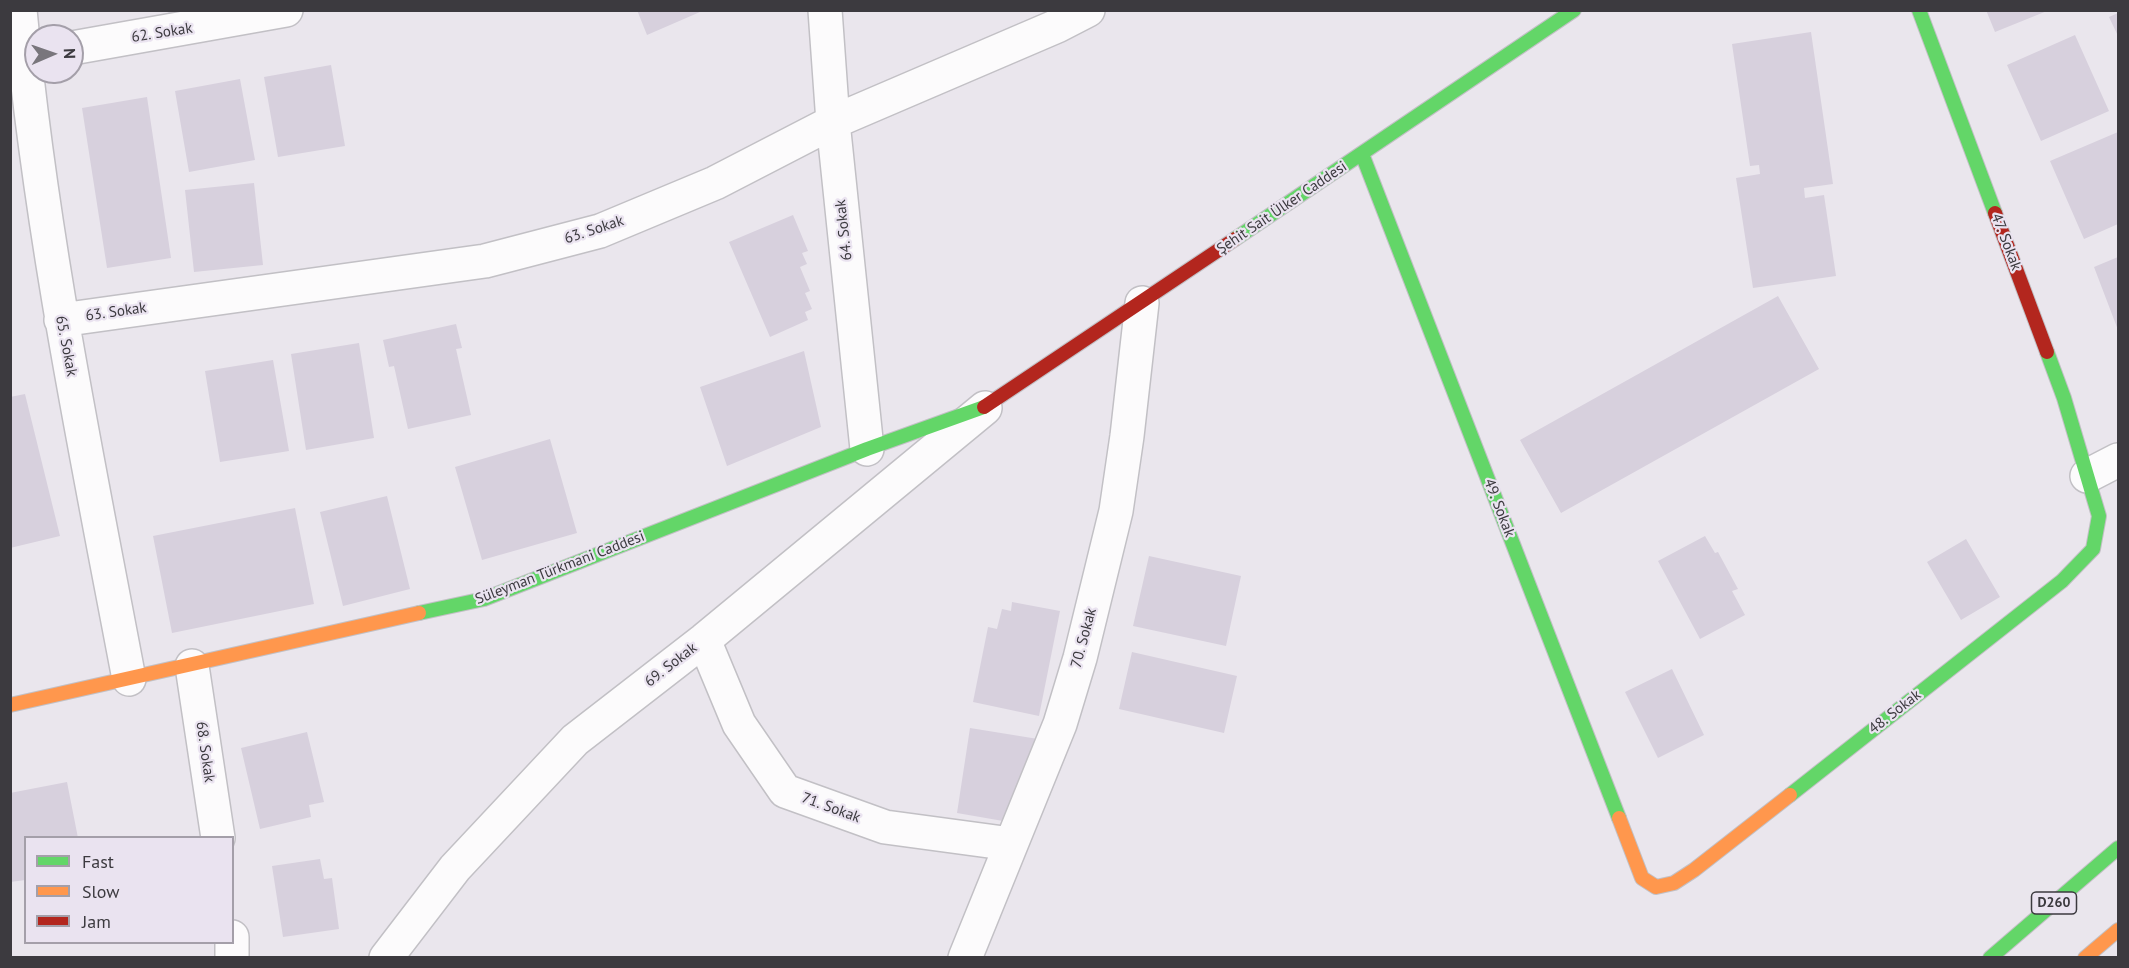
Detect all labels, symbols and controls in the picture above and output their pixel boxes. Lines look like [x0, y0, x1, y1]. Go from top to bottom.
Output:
street label: 62. Sokak [130, 19, 194, 47]
north arrow [24, 24, 84, 84]
text: N [60, 48, 80, 59]
street label: Şehit Sait Ülker Caddesi [1213, 158, 1351, 258]
street label: 64. Sokak [832, 199, 856, 261]
street label: 47. Sokak [1987, 211, 2025, 273]
street label: 63. Sokak [562, 212, 626, 248]
street label: 63. Sokak [84, 299, 148, 325]
street label: 65. Sokak [51, 314, 81, 378]
street label: 49. Sokak [1480, 476, 1518, 540]
street label: Süleyman Türkmani Caddesi [473, 527, 647, 609]
street label: 70. Sokak [1067, 606, 1101, 670]
street label: 69. Sokak [641, 639, 701, 691]
street label: 48. Sokak [1865, 686, 1925, 738]
street label: 68. Sokak [192, 720, 218, 784]
street label: 71. Sokak [799, 789, 863, 827]
legend [24, 836, 234, 944]
text: Fast [82, 850, 114, 873]
text: Slow [82, 880, 120, 903]
road number: D260 [2032, 892, 2076, 914]
text: Jam [82, 910, 111, 933]

